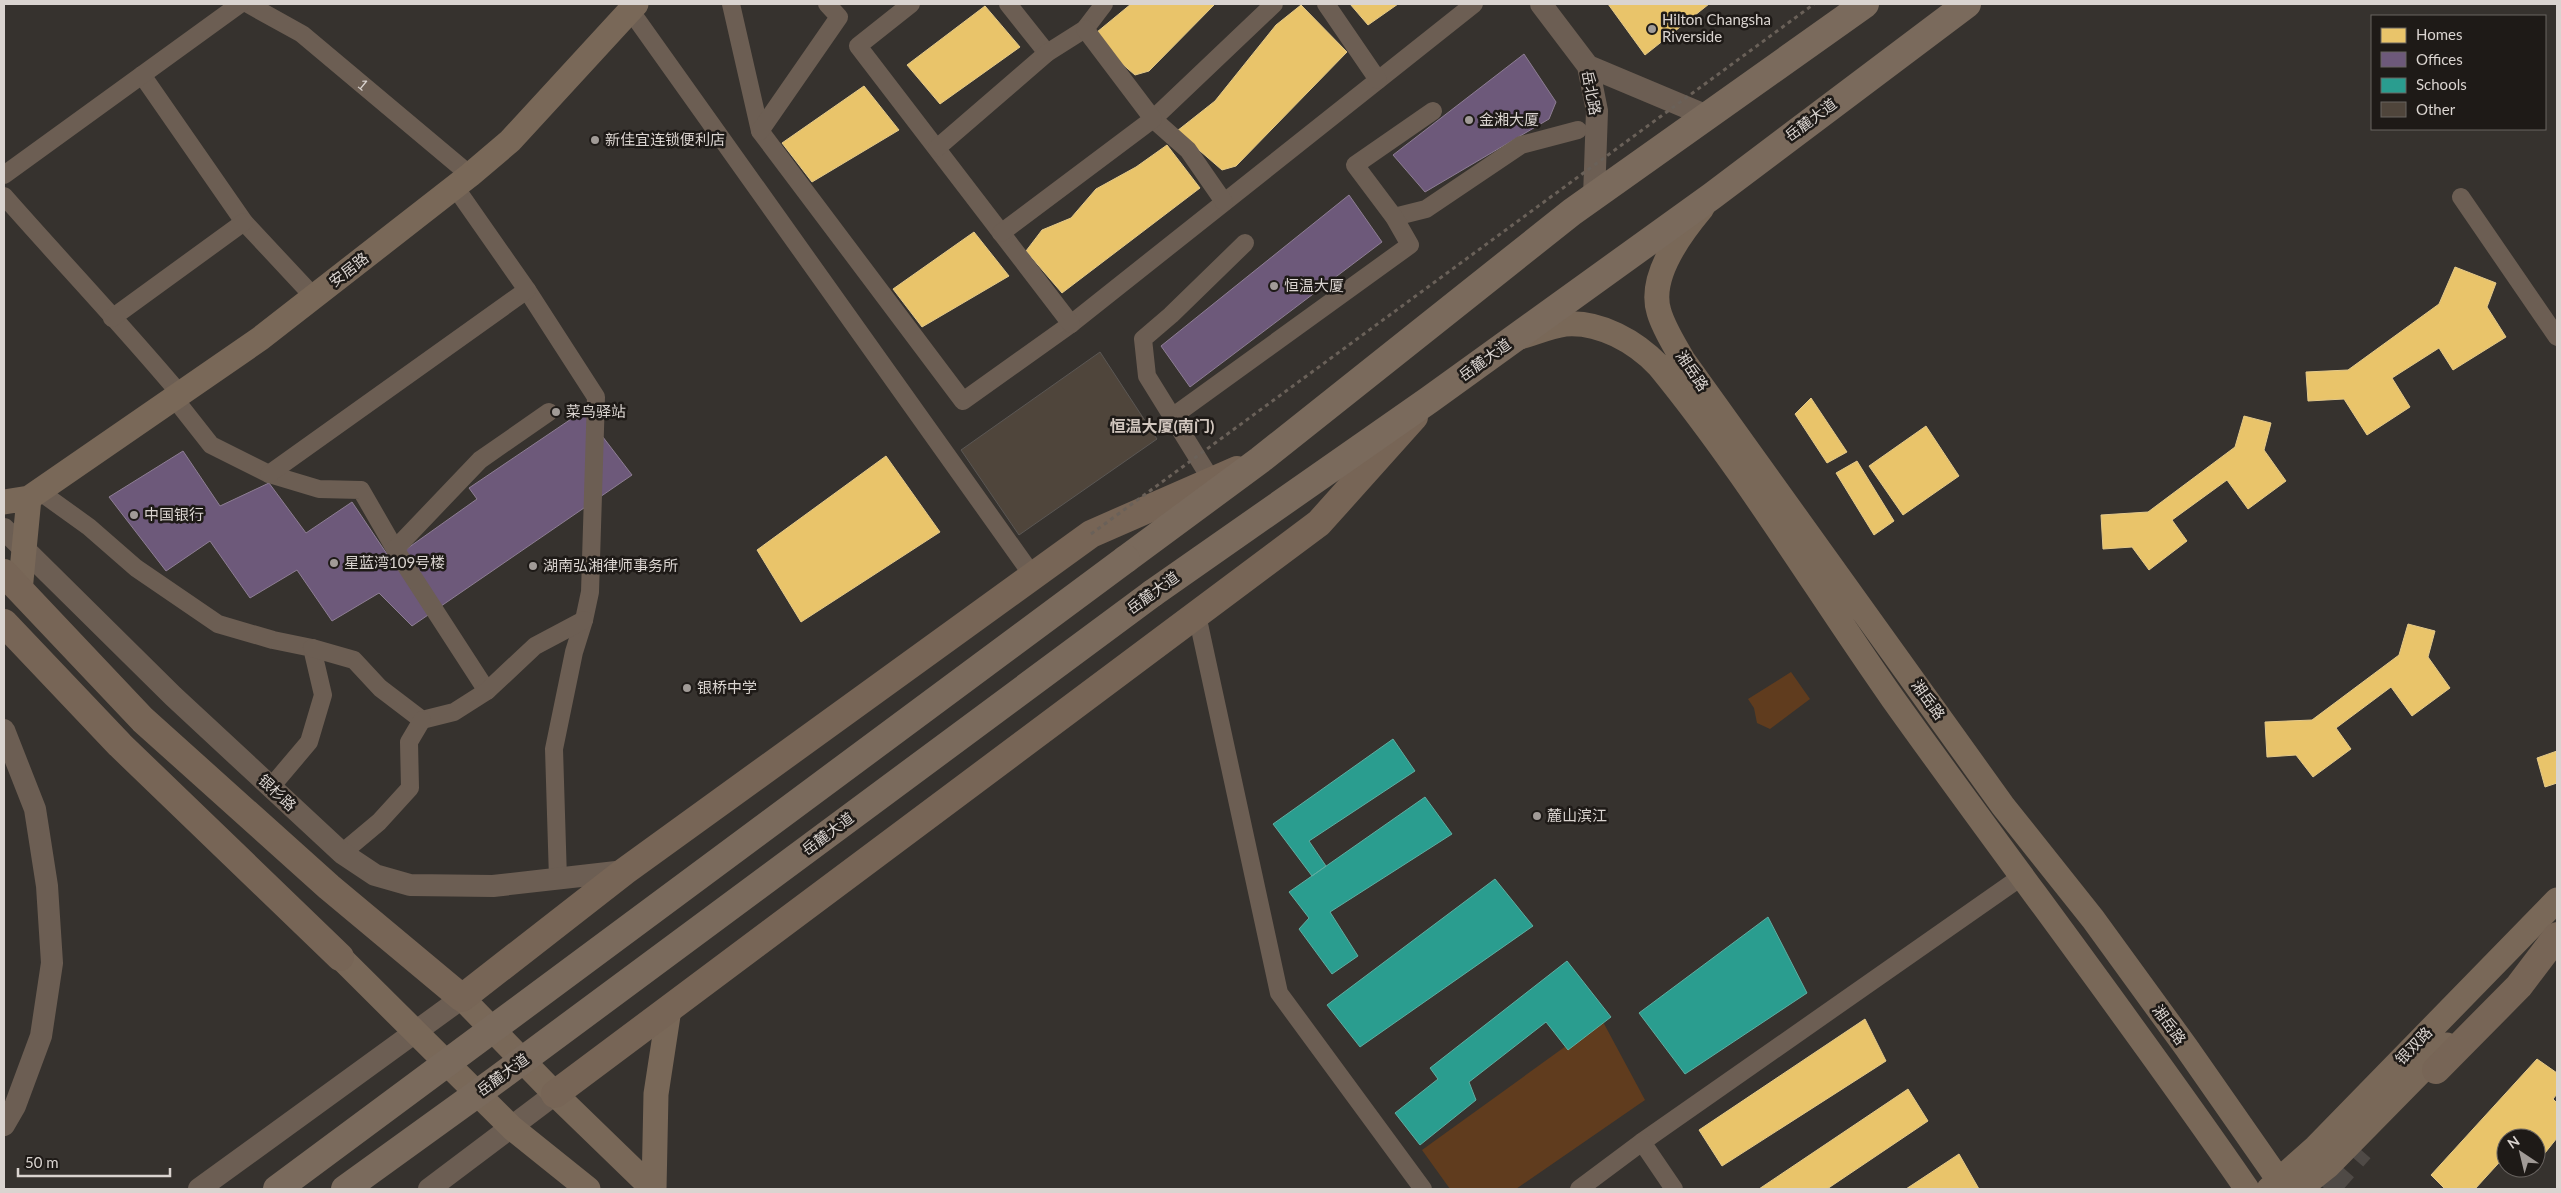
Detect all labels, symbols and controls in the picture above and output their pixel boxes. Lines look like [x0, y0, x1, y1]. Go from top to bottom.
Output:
place label: Hilton Changsha Riverside [1662, 10, 1771, 45]
legend [2371, 15, 2546, 130]
marker: Hilton Changsha Riverside [1646, 23, 1658, 35]
text: Homes [2416, 25, 2462, 43]
text: Offices [2416, 50, 2463, 68]
street label: 岳北路 [1579, 69, 1605, 117]
street label: 1 [354, 74, 372, 94]
text: Schools [2416, 75, 2467, 93]
street label: 岳麓大道 [1781, 94, 1840, 144]
text: Other [2416, 100, 2456, 118]
place label: 金湘大厦 [1479, 110, 1539, 128]
marker: 金湘大厦 [1463, 114, 1475, 126]
place label: 新佳宜连锁便利店 [605, 130, 725, 148]
marker: 新佳宜连锁便利店 [589, 134, 601, 146]
street label: 安居路 [325, 248, 372, 290]
place label: 恒温大厦 [1284, 276, 1344, 294]
marker: 恒温大厦 [1268, 280, 1280, 292]
street label: 岳麓大道 [1455, 334, 1514, 384]
street label: 湘岳路 [1673, 347, 1713, 394]
place label: 菜鸟驿站 [566, 402, 626, 420]
marker: 菜鸟驿站 [550, 406, 562, 418]
district label: 恒温大厦(南门) [1110, 416, 1214, 435]
place label: 中国银行 [144, 505, 204, 523]
marker: 中国银行 [128, 509, 140, 521]
place label: 星蓝湾109号楼 [344, 553, 445, 571]
place label: 湖南弘湘律师事务所 [543, 556, 678, 574]
marker: 星蓝湾109号楼 [328, 557, 340, 569]
marker: 湖南弘湘律师事务所 [527, 560, 539, 572]
street label: 岳麓大道 [1123, 567, 1182, 617]
street label: 湘岳路 [1908, 676, 1949, 723]
place label: 银桥中学 [697, 678, 757, 696]
marker: 银桥中学 [681, 682, 693, 694]
street label: 银杉路 [255, 770, 300, 814]
place label: 麓山滨江 [1547, 806, 1607, 824]
street label: 岳麓大道 [798, 808, 857, 858]
marker: 麓山滨江 [1531, 810, 1543, 822]
street label: 湘岳路 [2149, 1001, 2190, 1048]
street label: 银双路 [2391, 1023, 2435, 1068]
street label: 岳麓大道 [473, 1049, 532, 1099]
north arrow [2496, 1128, 2546, 1178]
text: N [2504, 1132, 2523, 1152]
scale bar [18, 1146, 170, 1178]
text: 50 m [25, 1153, 59, 1171]

